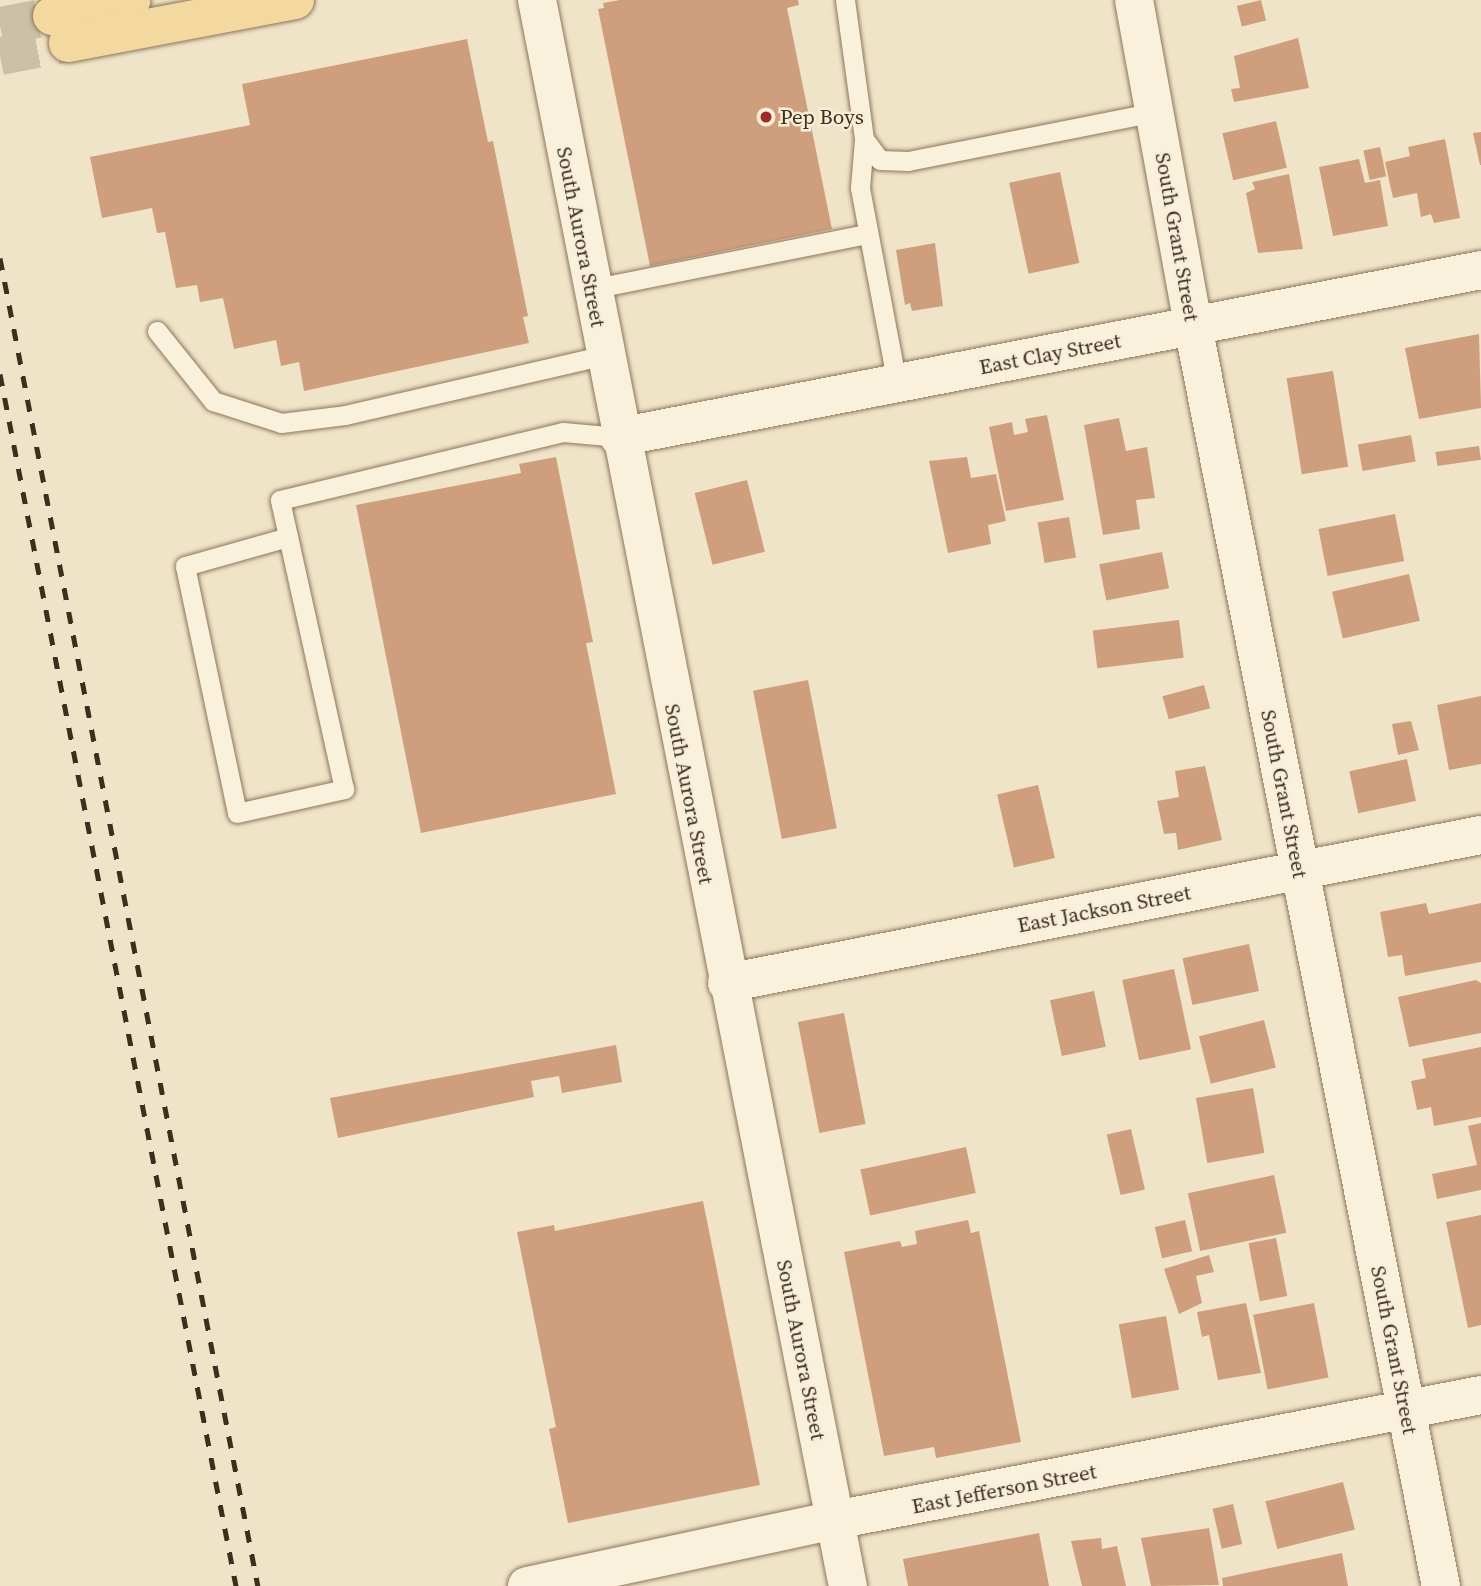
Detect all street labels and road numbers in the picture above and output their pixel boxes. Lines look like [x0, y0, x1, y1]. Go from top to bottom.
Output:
street label: South Aurora Street [551, 145, 611, 329]
street label: South Grant Street [1150, 151, 1204, 323]
street label: East Clay Street [977, 328, 1123, 380]
street label: South Aurora Street [659, 702, 719, 886]
street label: South Grant Street [1255, 708, 1313, 880]
street label: East Jackson Street [1015, 880, 1193, 938]
street label: South Aurora Street [771, 1258, 831, 1442]
street label: South Grant Street [1365, 1264, 1423, 1436]
street label: East Jefferson Street [910, 1459, 1098, 1519]

